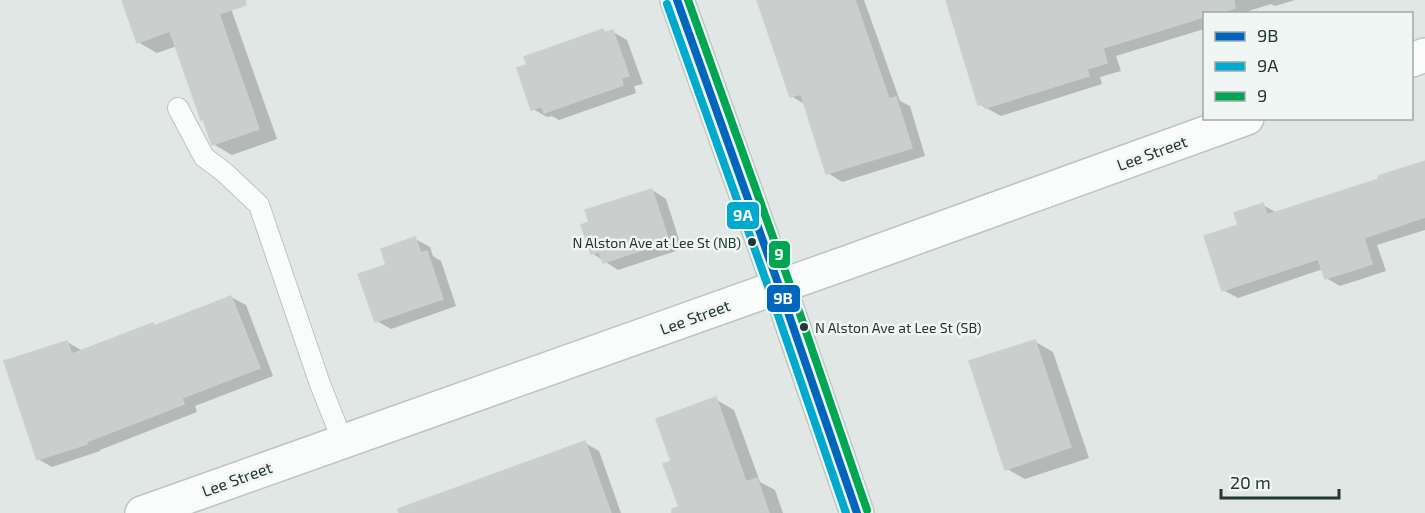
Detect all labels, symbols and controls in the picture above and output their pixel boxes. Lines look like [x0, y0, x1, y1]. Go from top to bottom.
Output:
legend [1203, 12, 1413, 120]
text: 9B [1257, 24, 1278, 46]
text: 9A [1257, 54, 1279, 76]
text: 9 [1257, 84, 1267, 106]
street label: Lee Street [1114, 131, 1190, 174]
line badge: 9A [726, 201, 760, 230]
text: 9A [733, 205, 753, 224]
place label: N Alston Ave at Lee St (NB) [572, 234, 741, 251]
marker: N Alston Ave at Lee St (NB) [746, 236, 758, 248]
line badge: 9 [768, 240, 791, 269]
text: 9 [774, 244, 784, 263]
line badge: 9B [766, 284, 801, 313]
text: 9B [773, 288, 793, 307]
street label: Lee Street [657, 295, 733, 338]
place label: N Alston Ave at Lee St (SB) [815, 319, 982, 336]
marker: N Alston Ave at Lee St (SB) [798, 321, 810, 333]
street label: Lee Street [199, 457, 275, 500]
scale bar [1221, 462, 1340, 500]
text: 20 m [1230, 471, 1271, 493]

